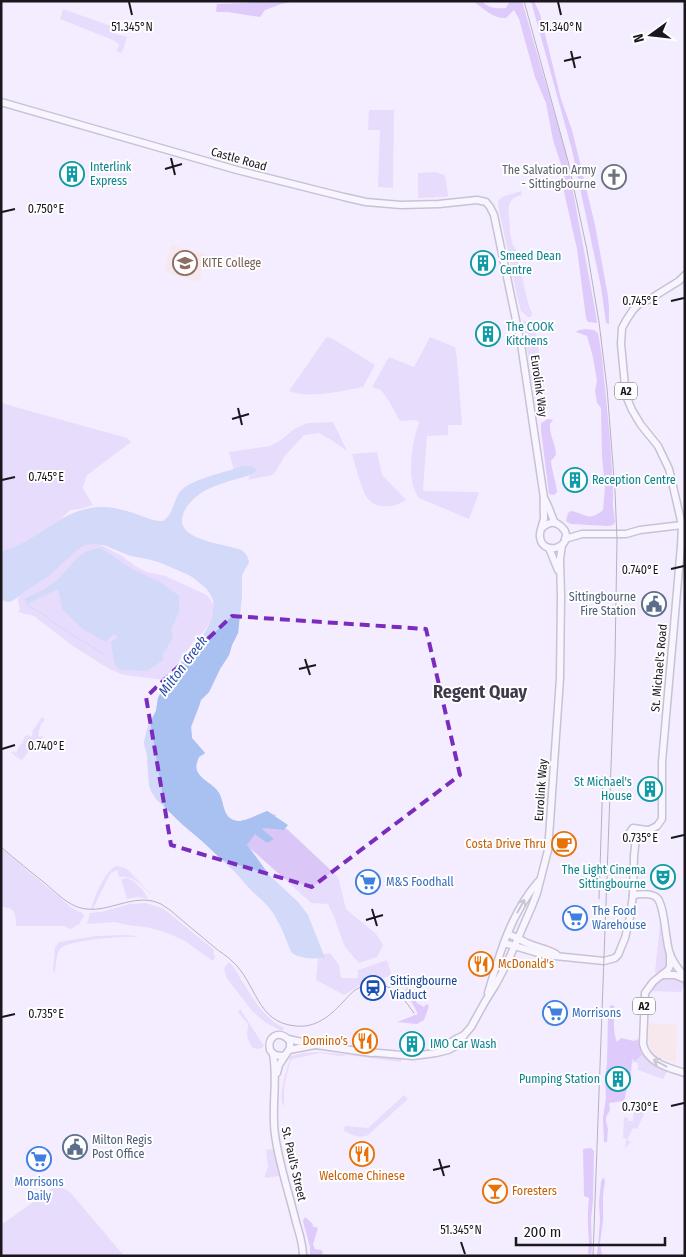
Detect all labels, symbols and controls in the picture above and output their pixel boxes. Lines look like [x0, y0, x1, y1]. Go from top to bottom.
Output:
north arrow [626, 10, 676, 60]
text: 51.345°N [111, 20, 153, 34]
text: 51.340°N [540, 20, 582, 34]
text: N [630, 32, 648, 44]
street label: Castle Road [209, 144, 269, 174]
place label: Interlink Express [90, 160, 132, 188]
building icon: Interlink Express [59, 161, 85, 187]
place label: The Salvation Army - Sittingbourne [502, 163, 597, 191]
church icon: The Salvation Army - Sittingbourne [601, 164, 627, 190]
text: 0.750°E [28, 202, 65, 216]
place label: Smeed Dean Centre [500, 249, 561, 277]
school or university icon: KITE College [172, 250, 198, 276]
building icon: Smeed Dean Centre [470, 250, 496, 276]
place label: KITE College [202, 256, 261, 270]
text: 0.745°E [622, 294, 658, 308]
place label: The COOK Kitchens [506, 320, 555, 348]
building icon: The COOK Kitchens [475, 321, 501, 347]
street label: Eurolink Way [528, 354, 550, 419]
road number: A2 [615, 382, 637, 400]
building icon: Reception Centre [562, 467, 588, 493]
text: 0.745°E [28, 470, 64, 484]
place label: Reception Centre [592, 473, 676, 487]
text: 0.740°E [622, 563, 659, 577]
place label: Sittingbourne Fire Station [569, 590, 636, 618]
public building icon: Sittingbourne Fire Station [641, 591, 667, 617]
street label: St. Michael's Road [648, 623, 670, 713]
water label: Milton Creek [155, 633, 211, 699]
district label: Regent Quay [433, 681, 527, 703]
text: 0.740°E [28, 739, 65, 753]
street label: Eurolink Way [532, 758, 550, 822]
place label: St Michael's House [574, 775, 632, 803]
building icon: St Michael's House [637, 776, 663, 802]
cafe icon: Costa Drive Thru [551, 831, 577, 857]
text: 0.735°E [622, 831, 658, 845]
place label: Costa Drive Thru [466, 837, 546, 851]
place label: The Light Cinema Sittingbourne [562, 863, 646, 891]
theatre icon: The Light Cinema Sittingbourne [650, 864, 676, 890]
supermarket icon: M&S Foodhall [355, 869, 381, 895]
place label: M&S Foodhall [386, 875, 454, 889]
one-way arrow [517, 900, 527, 914]
place label: The Food Warehouse [592, 904, 646, 932]
supermarket icon: The Food Warehouse [562, 905, 588, 931]
restaurant icon: McDonald's [468, 951, 494, 977]
place label: McDonald's [498, 957, 554, 971]
place label: Sittingbourne Viaduct [390, 974, 457, 1002]
station icon: Sittingbourne Viaduct [360, 975, 386, 1001]
road number: A2 [633, 998, 655, 1014]
supermarket icon: Morrisons [542, 1000, 568, 1026]
place label: Morrisons [572, 1006, 621, 1020]
text: 0.735°E [28, 1007, 64, 1021]
restaurant icon: Domino's [352, 1028, 378, 1054]
building icon: IMO Car Wash [399, 1031, 425, 1057]
place label: Domino's [303, 1034, 348, 1048]
place label: IMO Car Wash [430, 1037, 497, 1051]
one-way arrow [653, 1058, 668, 1067]
building icon: Pumping Station [605, 1066, 631, 1092]
place label: Pumping Station [519, 1072, 600, 1086]
text: 0.730°E [622, 1100, 659, 1114]
street label: St. Paul's Street [279, 1125, 309, 1203]
place label: Milton Regis Post Office [92, 1133, 152, 1161]
public building icon: Milton Regis Post Office [62, 1134, 88, 1160]
restaurant icon: Welcome Chinese [349, 1141, 375, 1167]
supermarket icon: Morrisons Daily [26, 1146, 52, 1172]
place label: Welcome Chinese [319, 1169, 405, 1183]
place label: Morrisons Daily [14, 1175, 64, 1203]
bar icon: Foresters [482, 1178, 508, 1204]
place label: Foresters [512, 1184, 557, 1198]
scale bar [516, 1214, 665, 1246]
text: 51.345°N [440, 1223, 482, 1237]
text: 200 m [524, 1223, 561, 1241]

